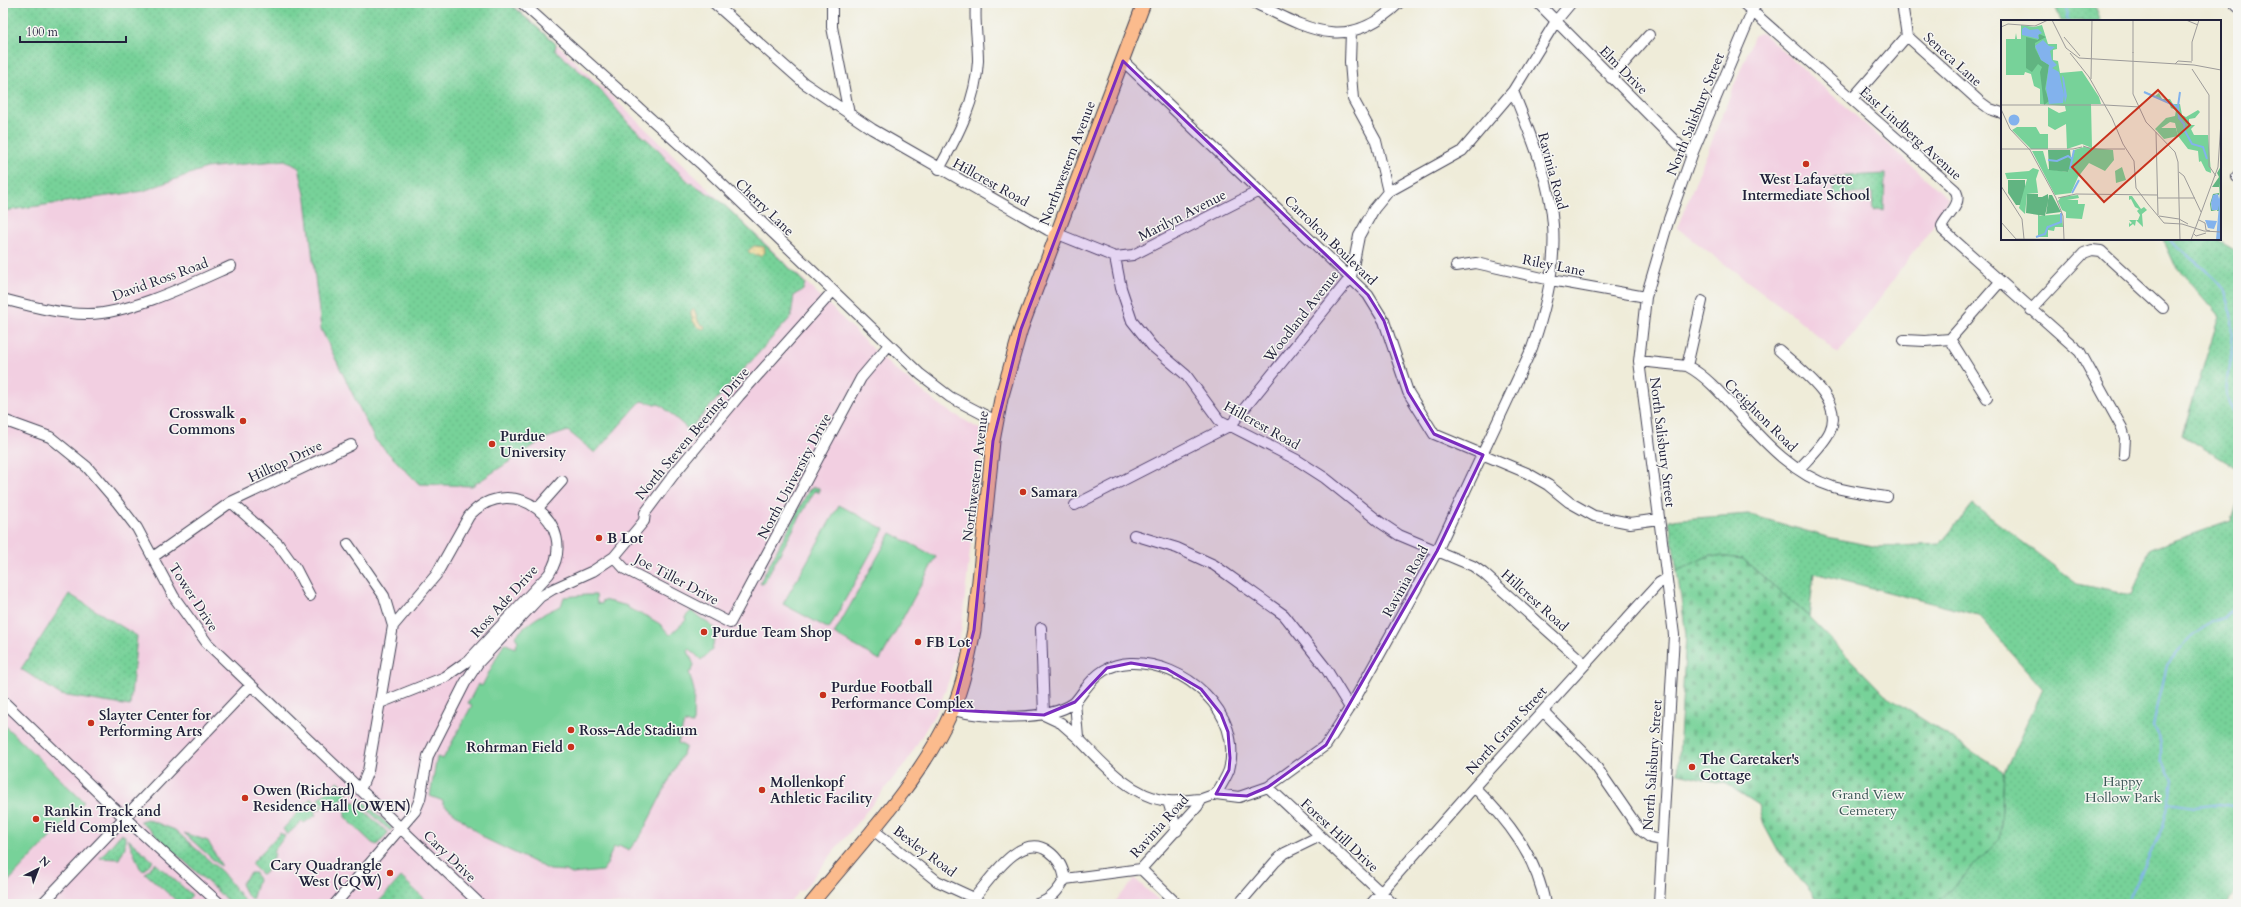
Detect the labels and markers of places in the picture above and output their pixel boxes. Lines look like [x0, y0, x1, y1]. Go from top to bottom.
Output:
marker: West Lafayette Intermediate School [1801, 159, 1811, 169]
place label: West Lafayette Intermediate School [1742, 170, 1870, 205]
place label: Crosswalk Commons [168, 404, 235, 439]
marker: Crosswalk Commons [238, 416, 248, 426]
place label: Purdue University [500, 427, 566, 462]
marker: Purdue University [487, 439, 497, 449]
place label: Samara [1031, 483, 1078, 502]
marker: Samara [1018, 487, 1028, 497]
place label: B Lot [607, 529, 643, 548]
marker: B Lot [594, 533, 604, 543]
place label: Purdue Team Shop [712, 623, 832, 642]
marker: Purdue Team Shop [699, 627, 709, 637]
place label: FB Lot [926, 633, 970, 652]
marker: FB Lot [913, 637, 923, 647]
place label: Purdue Football Performance Complex [831, 678, 974, 713]
marker: Purdue Football Performance Complex [818, 690, 828, 700]
place label: Slayter Center for Performing Arts [99, 706, 211, 741]
marker: Slayter Center for Performing Arts [86, 718, 96, 728]
place label: Ross–Ade Stadium [579, 721, 697, 740]
marker: Ross–Ade Stadium [566, 725, 576, 735]
place label: Rohrman Field [466, 738, 563, 757]
marker: Rohrman Field [566, 742, 576, 752]
place label: The Caretaker's Cottage [1700, 750, 1799, 785]
marker: The Caretaker's Cottage [1687, 762, 1697, 772]
place label: Mollenkopf Athletic Facility [770, 773, 873, 808]
place label: Owen (Richard) Residence Hall (OWEN) [253, 781, 411, 816]
marker: Mollenkopf Athletic Facility [757, 785, 767, 795]
marker: Owen (Richard) Residence Hall (OWEN) [240, 793, 250, 803]
place label: Rankin Track and Field Complex [44, 802, 161, 837]
marker: Rankin Track and Field Complex [31, 814, 41, 824]
place label: Cary Quadrangle West (CQW) [270, 856, 382, 891]
marker: Cary Quadrangle West (CQW) [385, 868, 395, 878]

